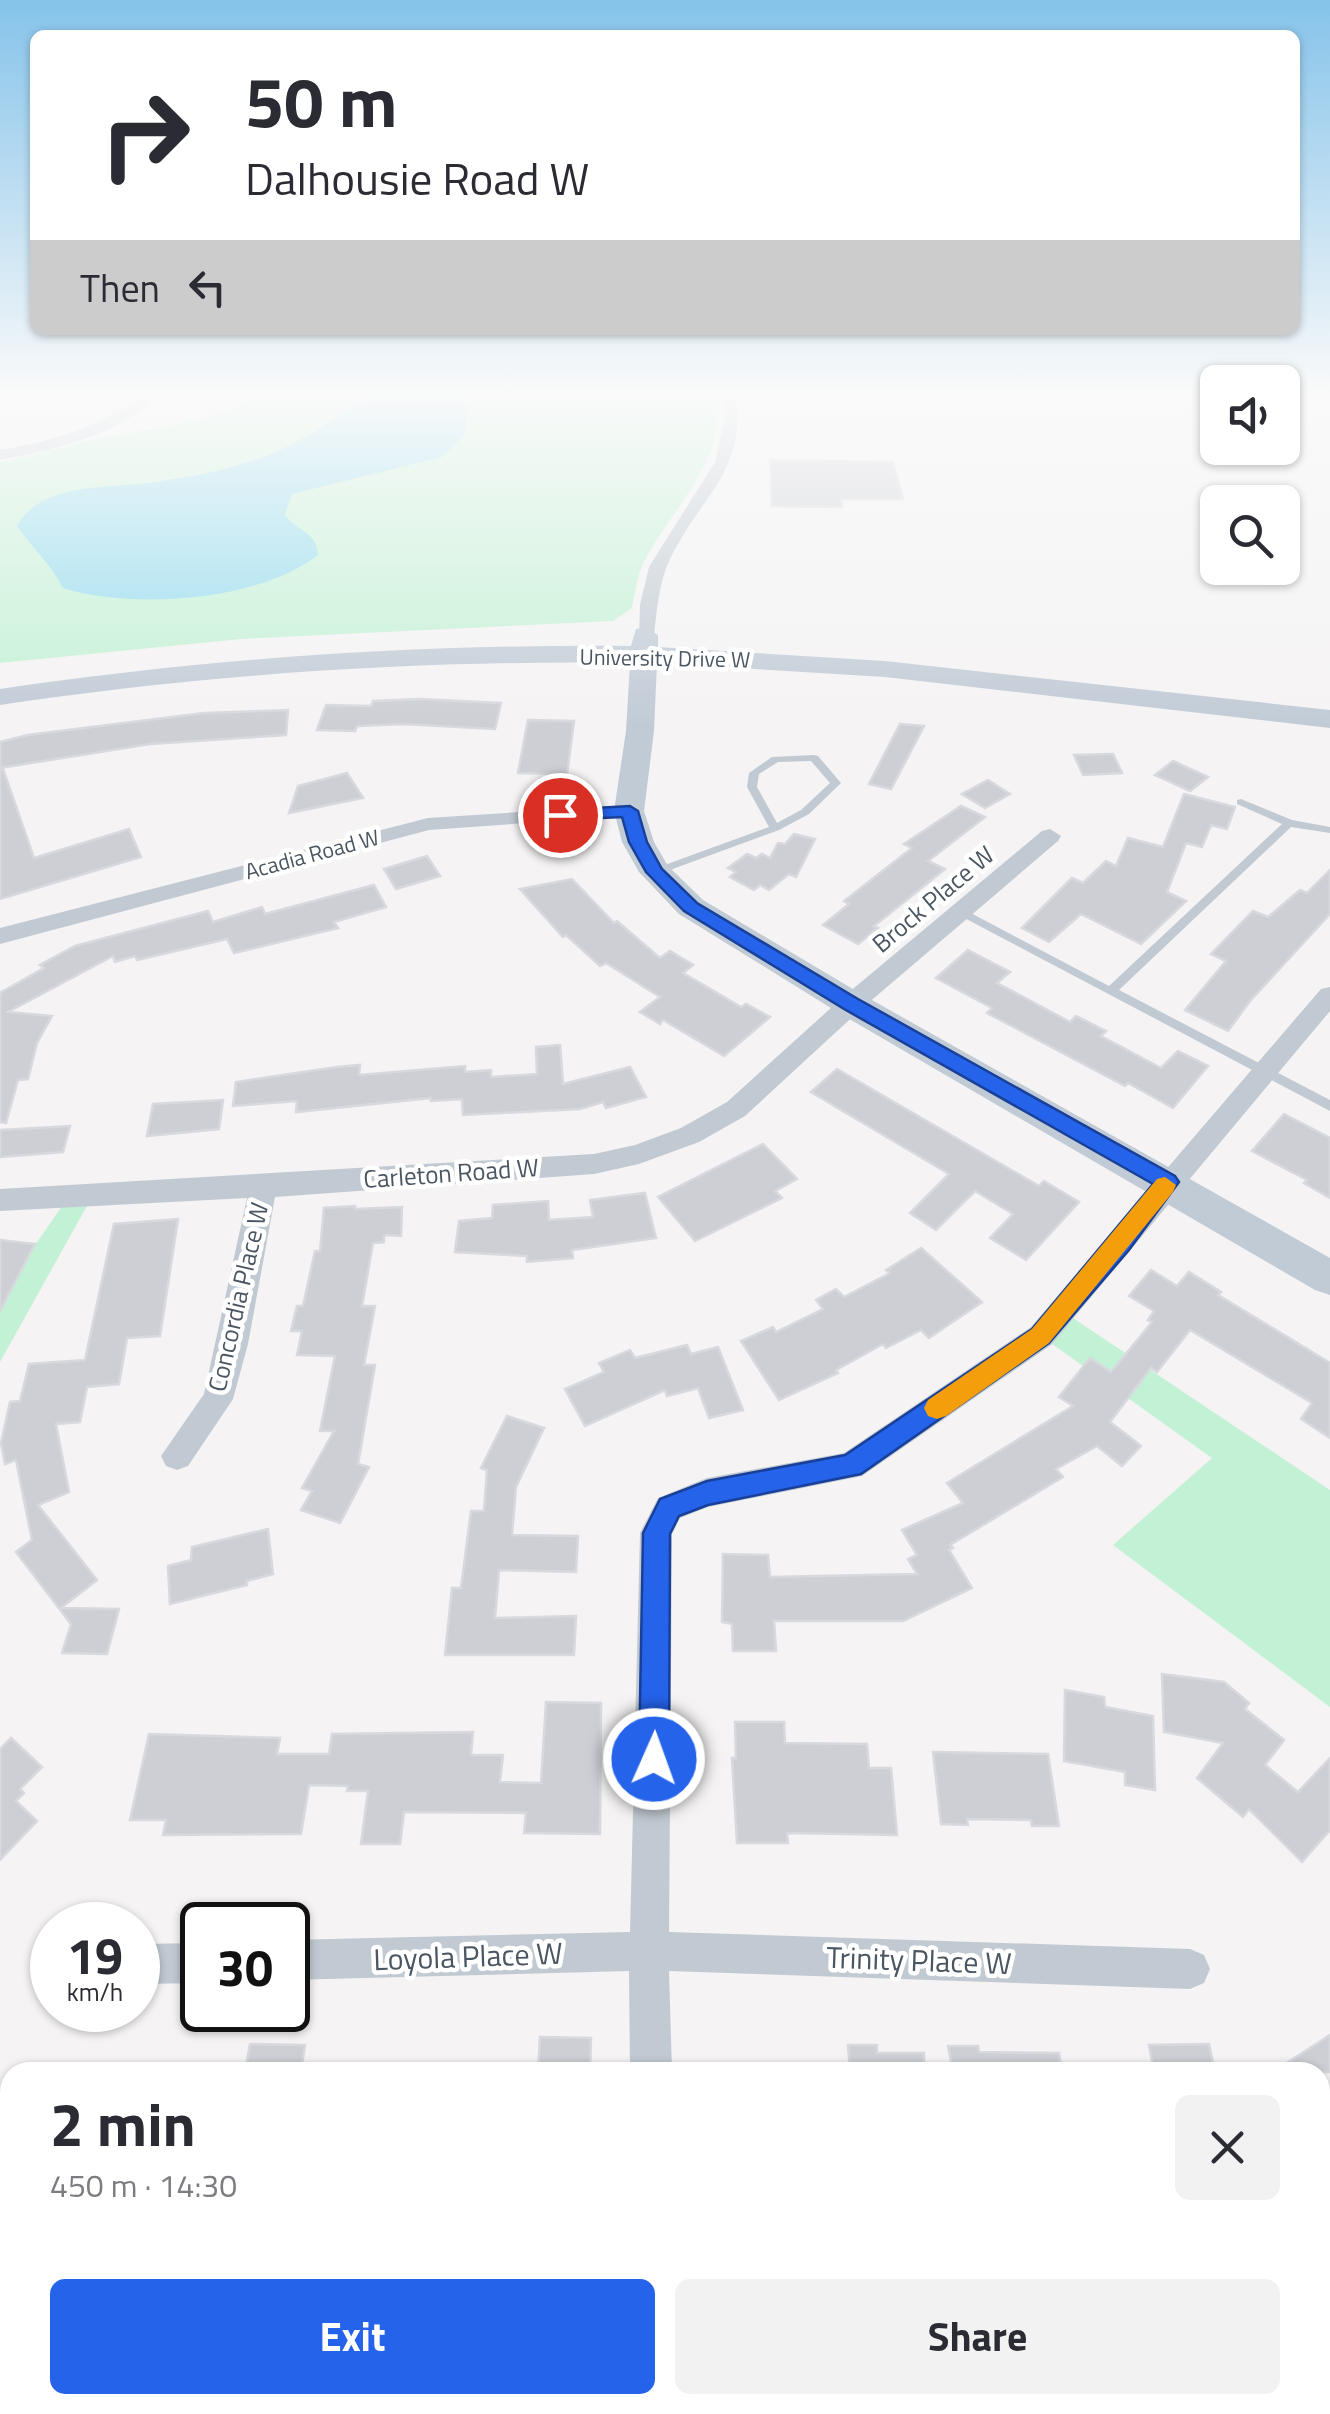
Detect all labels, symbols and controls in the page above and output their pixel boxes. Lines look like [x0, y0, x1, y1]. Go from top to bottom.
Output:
text: 50 m [245, 48, 398, 154]
icon: right [80, 70, 210, 200]
text: Dalhousie Road W [245, 144, 589, 212]
text: Then [80, 259, 160, 317]
icon: left [180, 260, 235, 315]
map controls [1200, 365, 1300, 585]
button: sound [1200, 365, 1300, 465]
button: search [1200, 485, 1300, 585]
street label: University Drive W [579, 640, 751, 676]
pin [518, 773, 603, 858]
icon: arrive [533, 788, 588, 843]
street label: Acadia Road W [241, 820, 383, 888]
street label: Brock Place W [864, 836, 1002, 962]
street label: Carleton Road W [362, 1148, 540, 1198]
street label: Concordia Place W [198, 1199, 278, 1395]
position arrow [602, 1707, 706, 1811]
speed limit sign: 30 [180, 1902, 310, 2032]
text: 19 [67, 1917, 123, 1993]
street label: Loyola Place W [373, 1930, 563, 1982]
street label: Trinity Place W [826, 1934, 1012, 1986]
text: km/h [67, 1973, 123, 2011]
text: 2 min [50, 2078, 196, 2169]
button: close [1175, 2095, 1280, 2200]
text: 450 m · 14:30 [50, 2161, 237, 2209]
button: Exit [50, 2279, 655, 2394]
button: Share [675, 2279, 1280, 2394]

